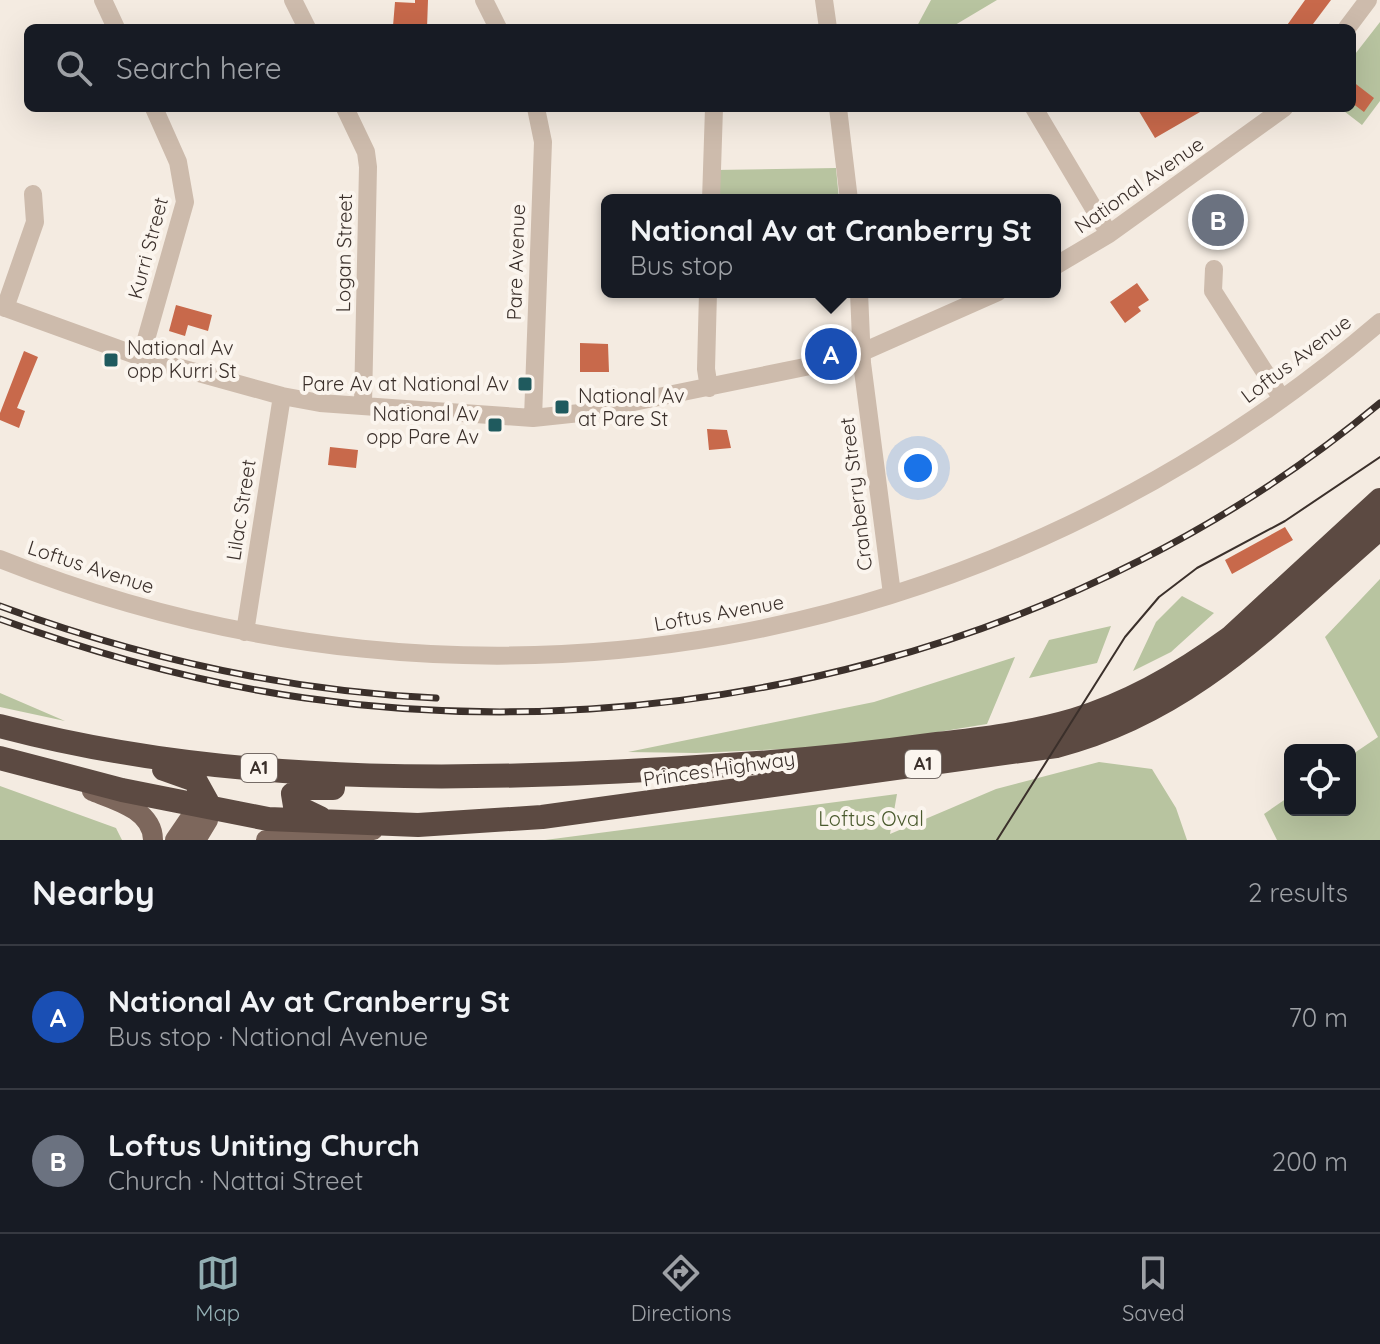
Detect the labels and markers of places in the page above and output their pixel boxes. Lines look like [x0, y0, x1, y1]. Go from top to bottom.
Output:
pin: B [1192, 190, 1244, 250]
pin: A [805, 324, 857, 384]
place label: National Av opp Kurri St [127, 335, 237, 383]
marker: National Av opp Kurri St [102, 351, 120, 369]
place label: Pare Av at National Av [302, 371, 509, 396]
marker: Pare Av at National Av [516, 375, 534, 393]
place label: National Av at Pare St [578, 383, 685, 431]
marker: National Av at Pare St [553, 398, 571, 416]
place label: National Av opp Pare Av [366, 401, 479, 449]
marker: National Av opp Pare Av [486, 416, 504, 434]

